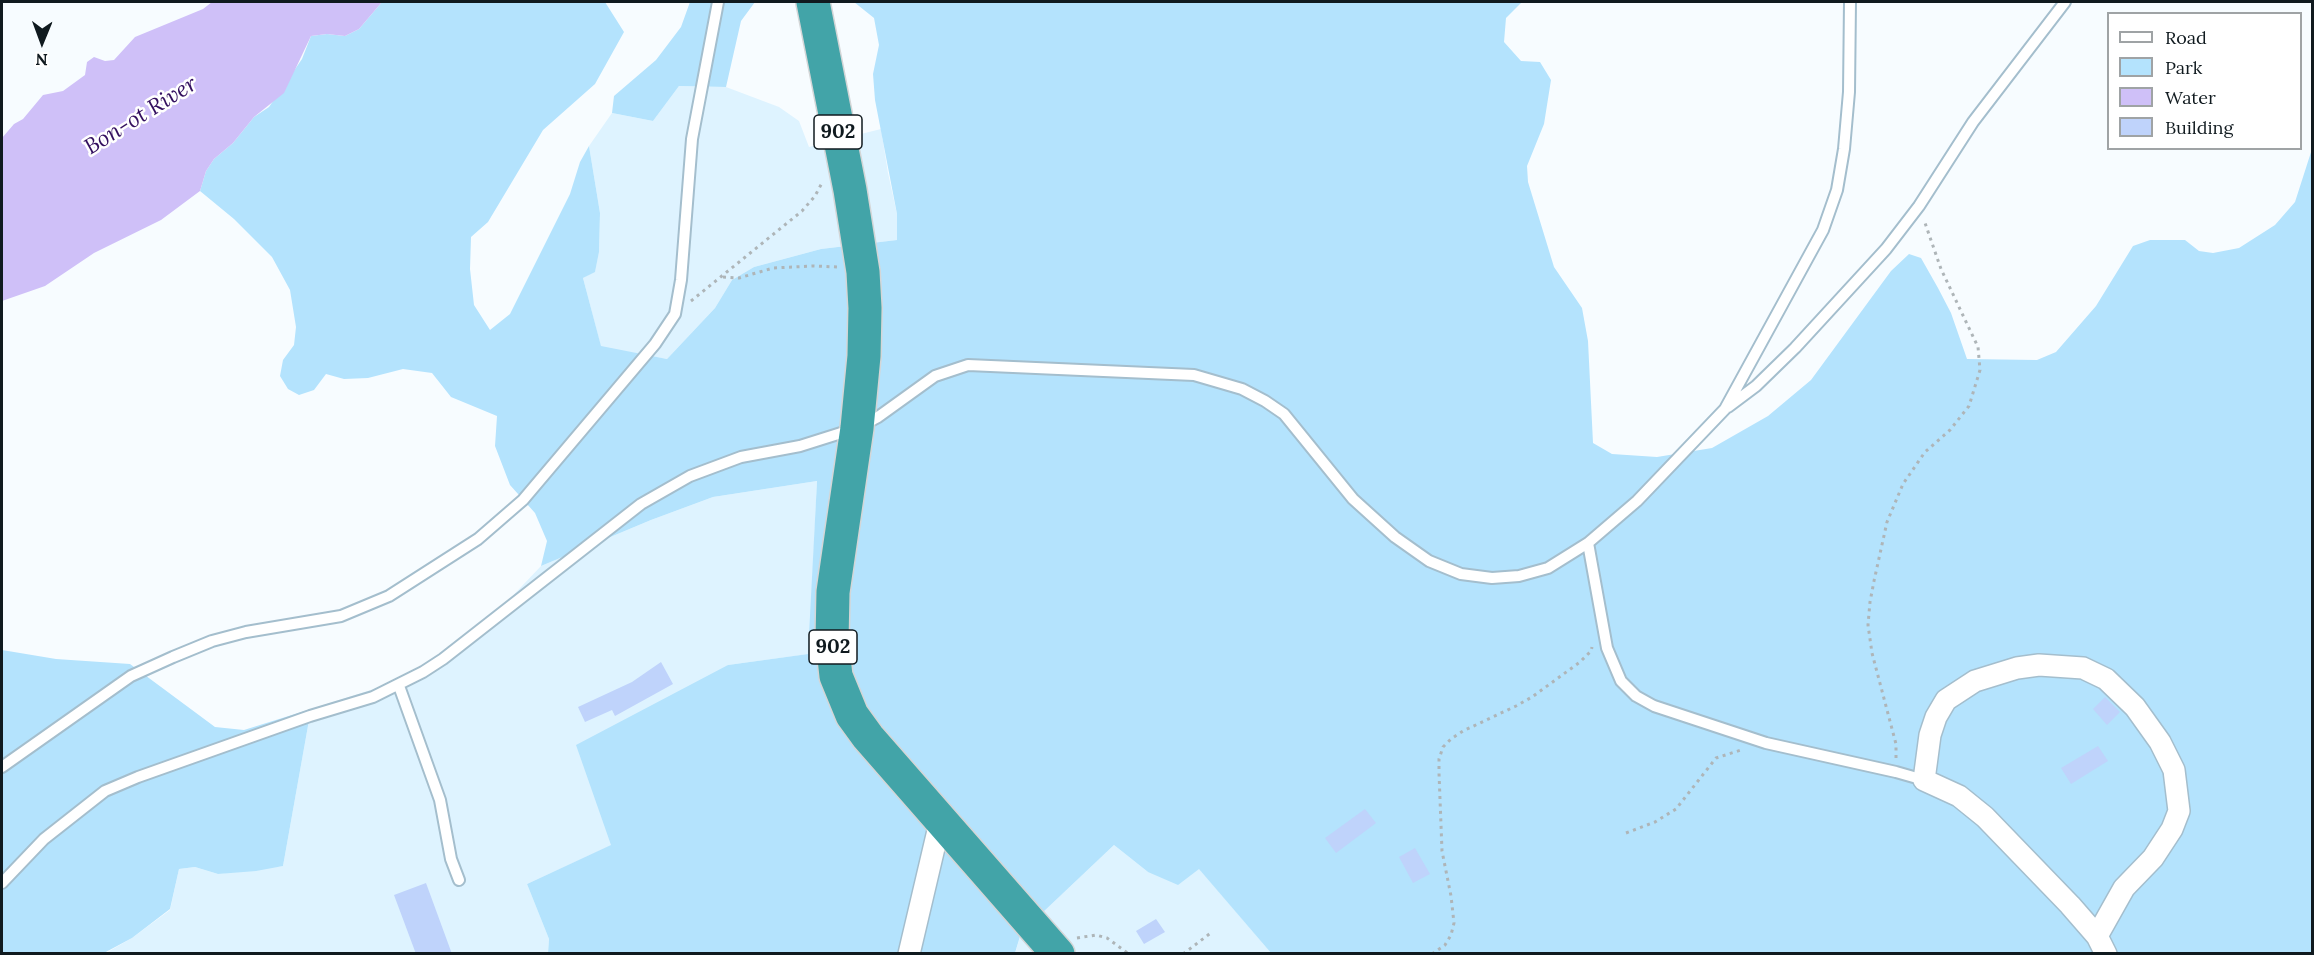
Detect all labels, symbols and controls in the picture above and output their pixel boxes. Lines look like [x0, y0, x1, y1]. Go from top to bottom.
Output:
north arrow [12, 12, 72, 72]
legend [2107, 12, 2302, 150]
text: Road [2165, 26, 2207, 49]
text: N [35, 50, 48, 70]
text: Park [2165, 56, 2202, 79]
water label: Bon-ot River [80, 71, 202, 161]
text: Water [2165, 86, 2216, 109]
road number: 902 [814, 115, 862, 149]
text: Building [2165, 116, 2233, 139]
road number: 902 [809, 630, 857, 664]

